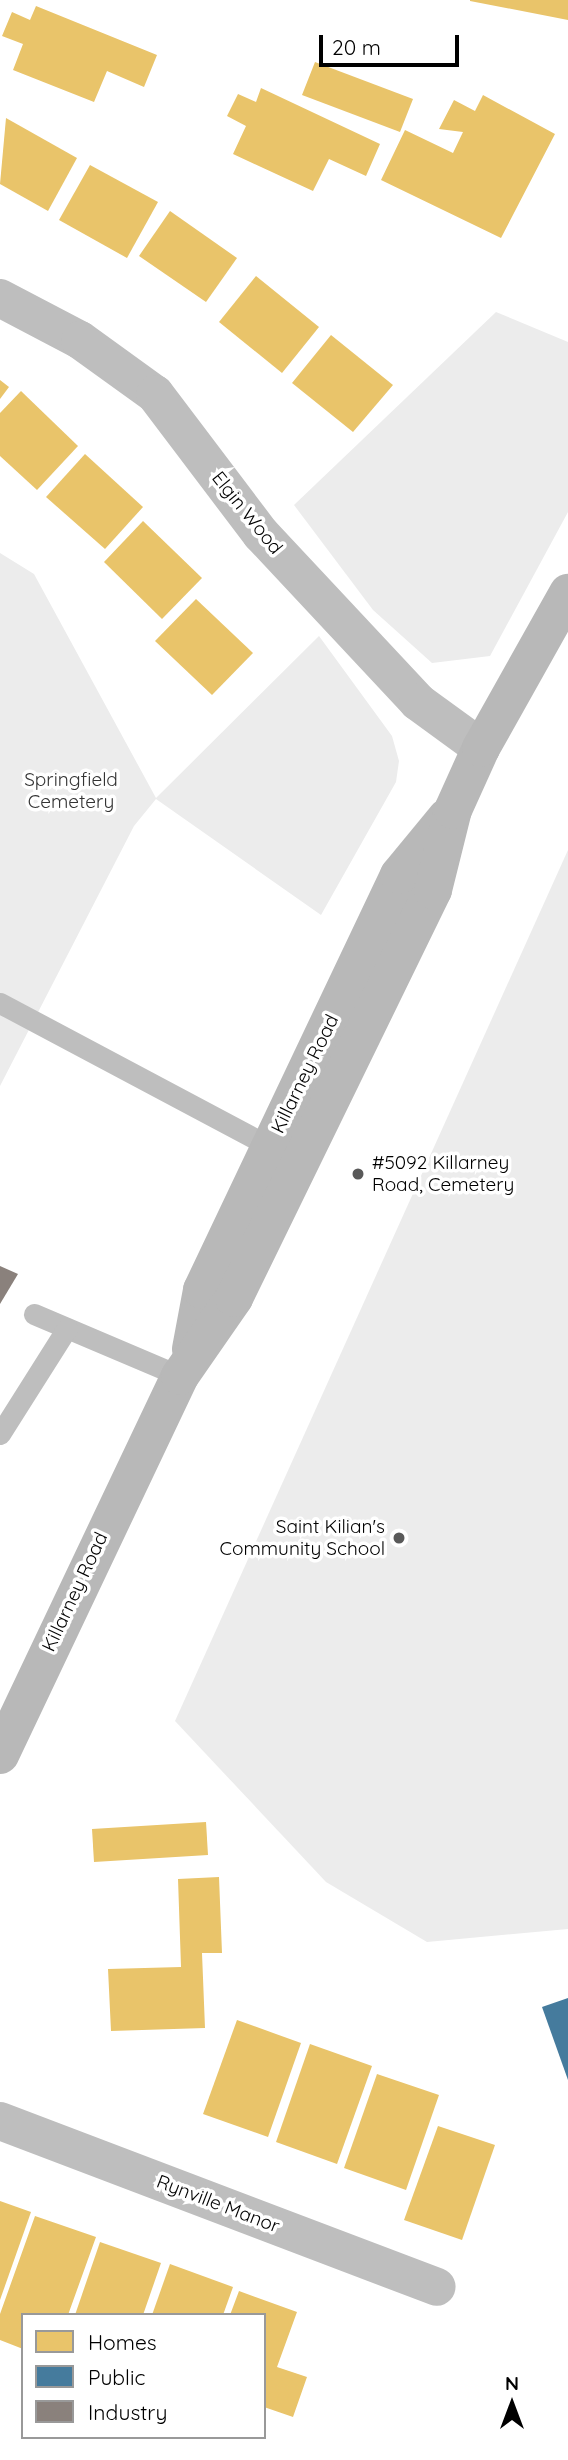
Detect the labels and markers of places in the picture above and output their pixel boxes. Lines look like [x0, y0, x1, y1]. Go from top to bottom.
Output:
place label: #5092 Killarney Road, Cemetery [372, 1152, 514, 1196]
marker: #5092 Killarney Road, Cemetery [350, 1166, 366, 1182]
place label: Saint Kilian's Community School [220, 1516, 385, 1560]
marker: Saint Kilian's Community School [391, 1530, 407, 1546]

